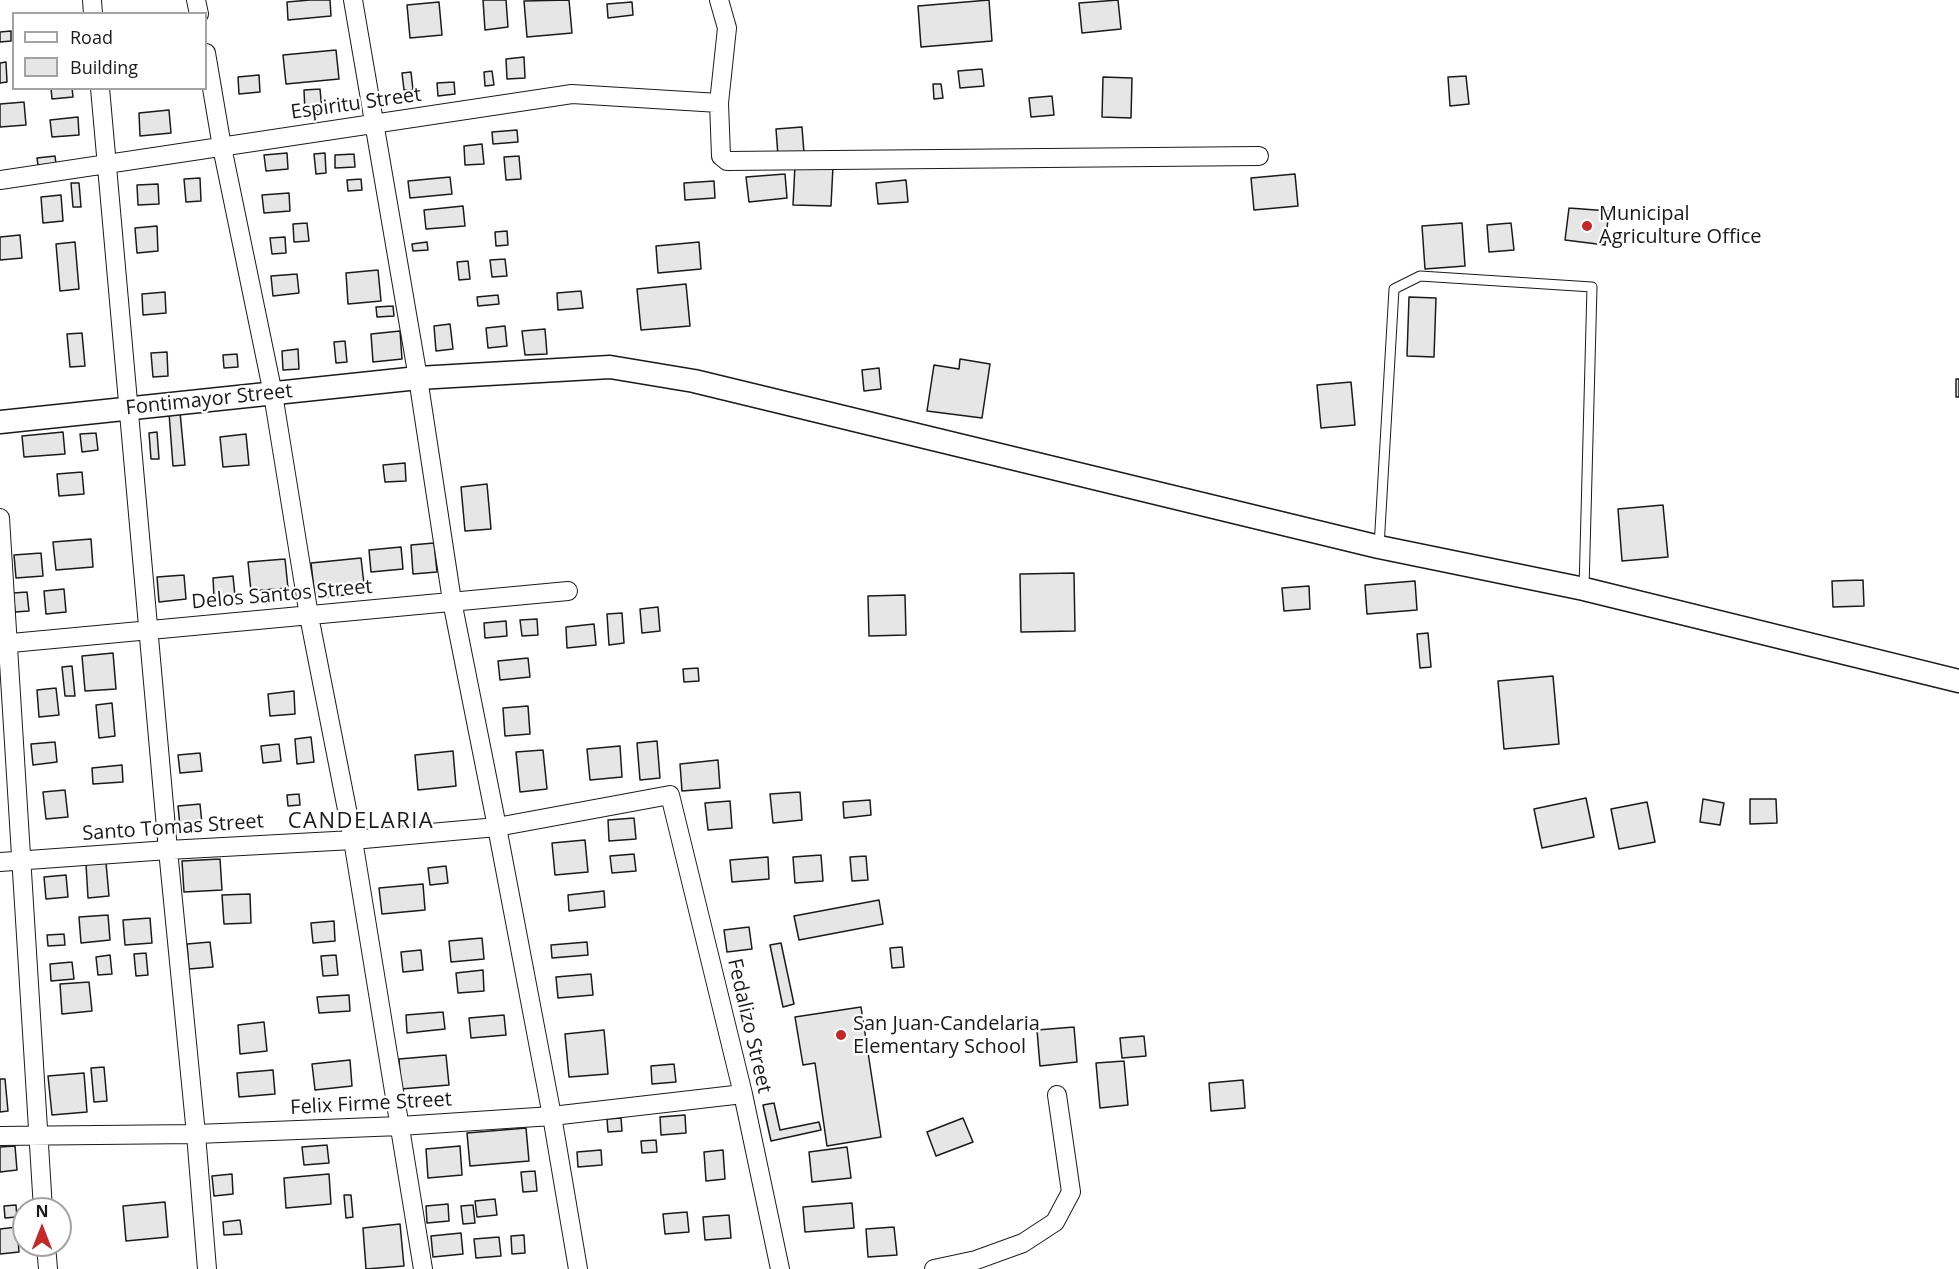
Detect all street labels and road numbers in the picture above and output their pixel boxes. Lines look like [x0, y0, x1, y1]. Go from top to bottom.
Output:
street label: Espiritu Street [289, 83, 423, 125]
street label: Fontimayor Street [124, 379, 294, 421]
street label: Delos Santos Street [190, 575, 374, 615]
street label: Santo Tomas Street [81, 810, 265, 846]
street label: Fedalizo Street [722, 956, 776, 1096]
street label: Felix Firme Street [290, 1088, 452, 1120]

